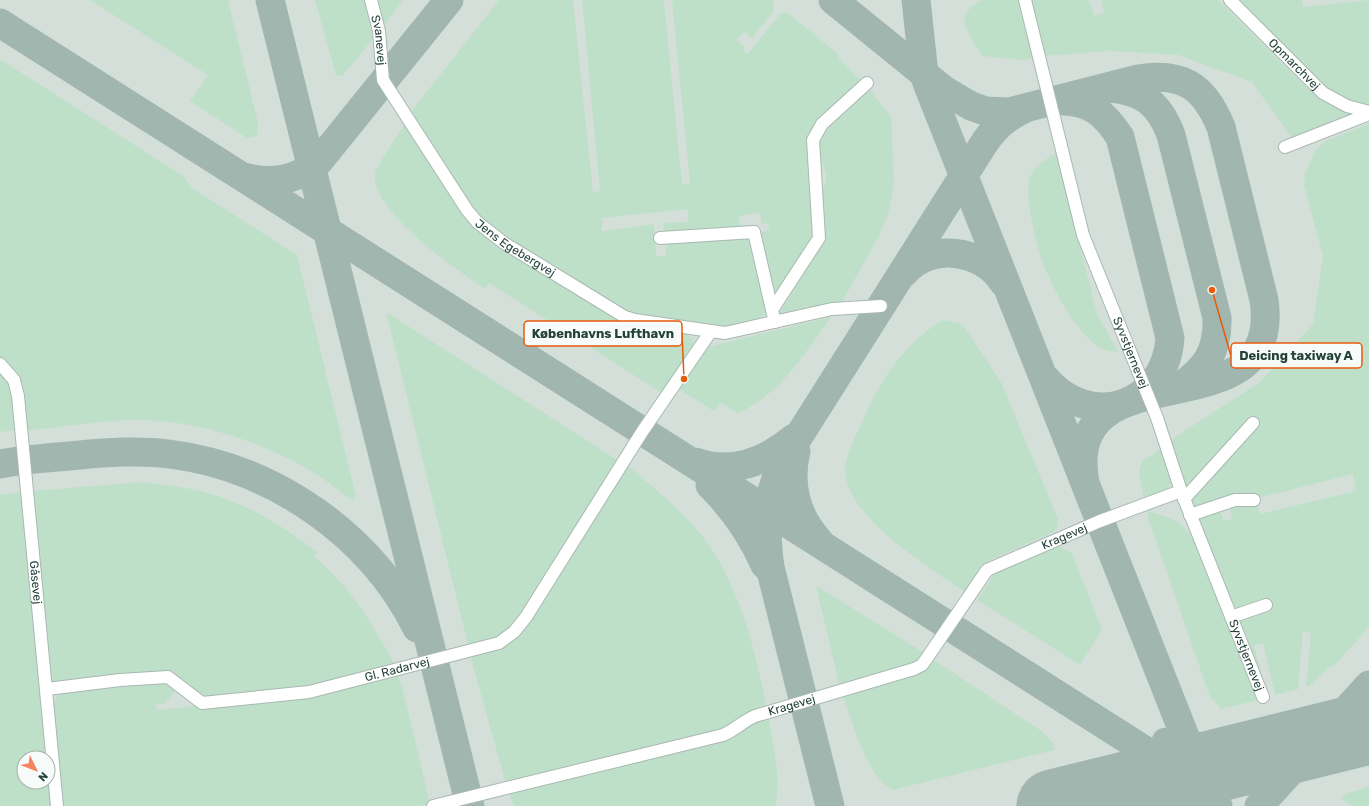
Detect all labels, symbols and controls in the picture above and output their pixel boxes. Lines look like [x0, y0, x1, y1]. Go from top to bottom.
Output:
street label: Svanevej [368, 14, 389, 66]
street label: Opmarchvej [1266, 36, 1323, 93]
street label: Jens Egebergvej [472, 216, 558, 280]
street label: Syvstjernevej [1110, 315, 1151, 390]
callout: Københavns Lufthavn [524, 321, 682, 346]
text: Københavns Lufthavn [532, 326, 674, 341]
callout: Deicing taxiway A [1231, 343, 1362, 368]
text: Deicing taxiway A [1239, 348, 1354, 363]
street label: Kragevej [1039, 520, 1089, 552]
street label: Gåsevej [27, 560, 45, 605]
street label: Syvstjernevej [1226, 617, 1267, 693]
street label: Gl. Radarvej [363, 654, 431, 684]
street label: Kragevej [766, 692, 817, 719]
north arrow [16, 750, 56, 790]
text: N [35, 769, 50, 784]

